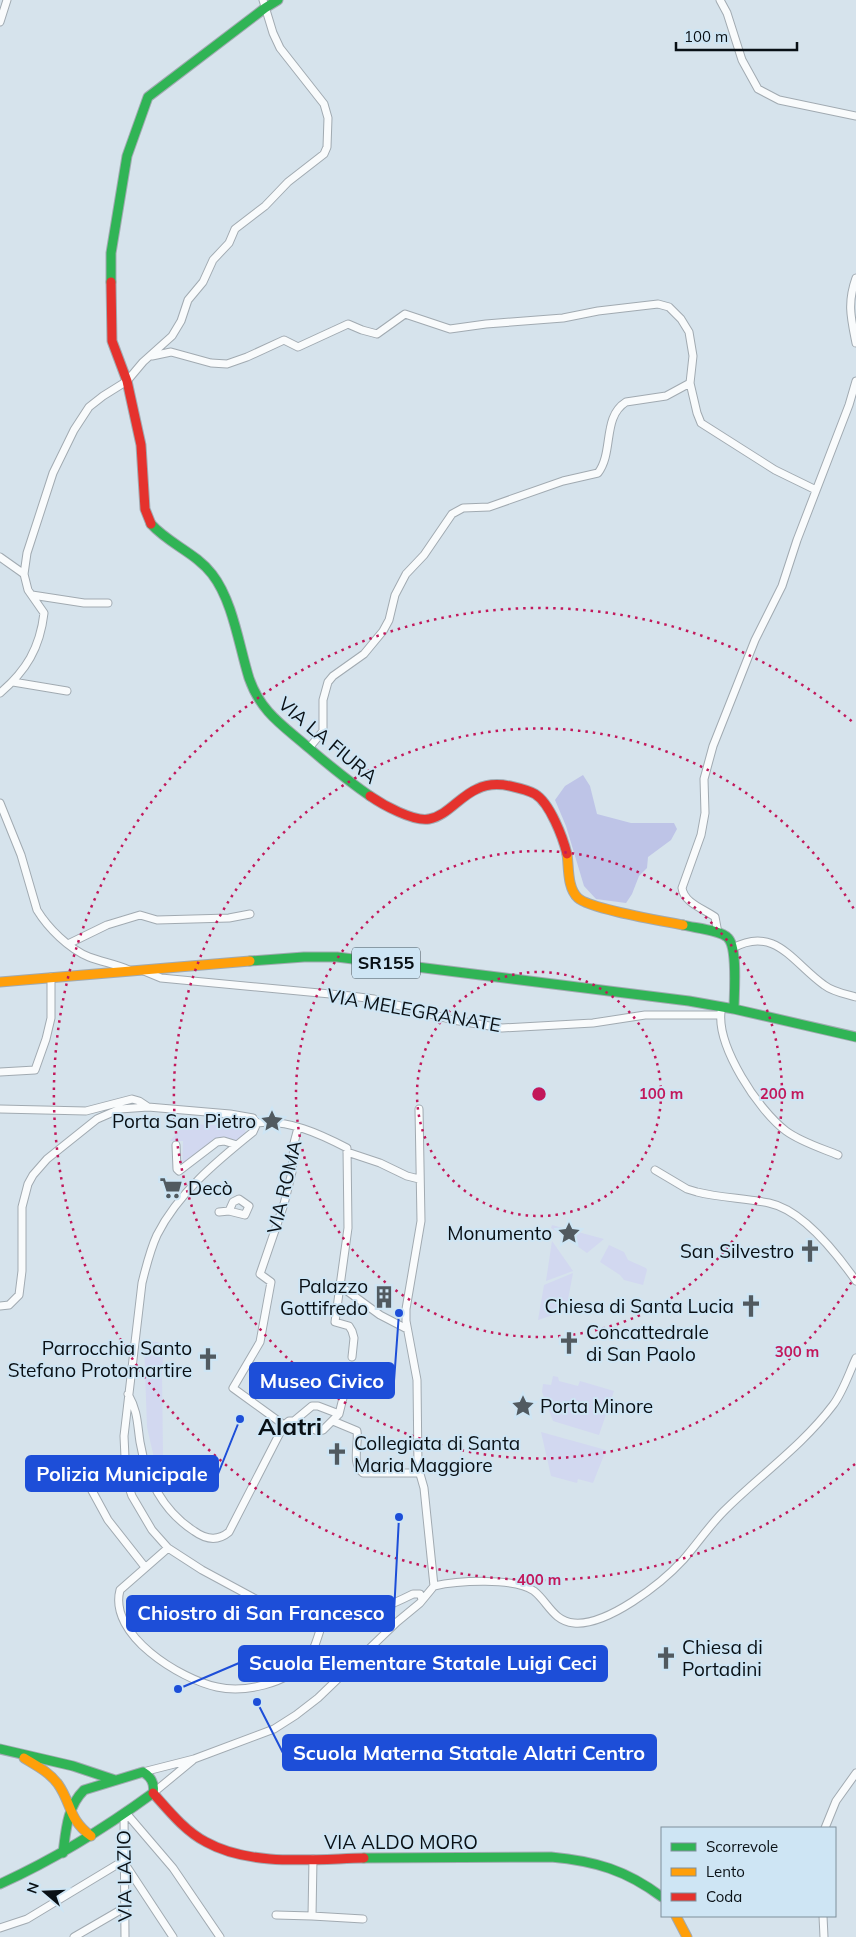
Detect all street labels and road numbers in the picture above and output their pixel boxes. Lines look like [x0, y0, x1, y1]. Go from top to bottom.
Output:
street label: VIA LA FIURA [273, 691, 383, 789]
road number: SR155 [352, 948, 420, 978]
street label: VIA MELEGRANATE [325, 983, 503, 1037]
street label: VIA ROMA [262, 1138, 306, 1236]
street label: VIA LAZIO [111, 1830, 137, 1922]
street label: VIA ALDO MORO [324, 1830, 478, 1854]

